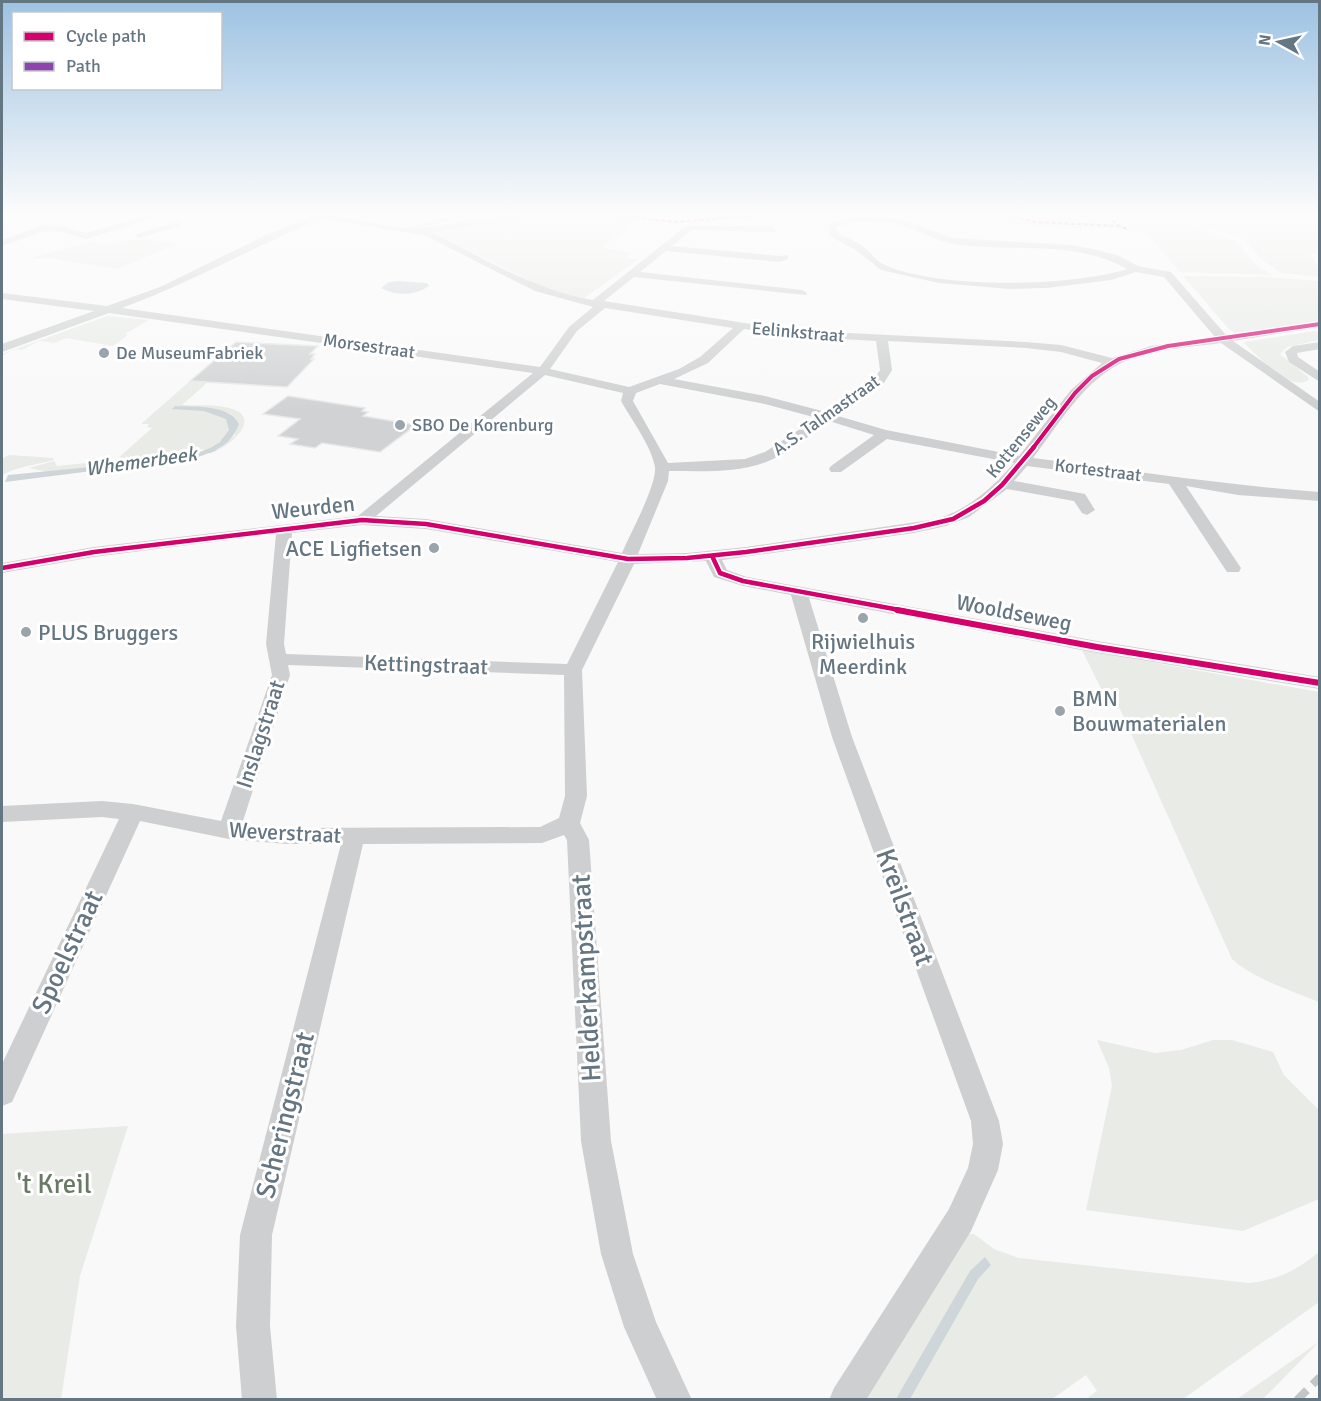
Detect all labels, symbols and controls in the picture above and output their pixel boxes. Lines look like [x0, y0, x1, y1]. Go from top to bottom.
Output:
legend [12, 12, 222, 90]
north arrow [1249, 12, 1309, 72]
text: Cycle path [66, 25, 146, 47]
text: N [1254, 33, 1276, 47]
text: Path [66, 55, 101, 77]
street label: Eelinkstraat [751, 317, 845, 347]
street label: Morsestraat [322, 329, 416, 363]
place label: De MuseumFabriek [116, 342, 263, 364]
marker: De MuseumFabriek [97, 346, 111, 360]
street label: A.S. Talmastraat [768, 370, 884, 460]
street label: Kottenseweg [981, 392, 1061, 482]
place label: SBO De Korenburg [412, 414, 553, 436]
marker: SBO De Korenburg [393, 418, 407, 432]
water label: Whemerbeek [84, 441, 200, 482]
street label: Kortestraat [1053, 454, 1143, 486]
street label: Weurden [270, 490, 356, 525]
place label: ACE Ligfietsen [285, 535, 422, 562]
marker: ACE Ligfietsen [427, 541, 441, 555]
street label: Wooldseweg [954, 588, 1074, 637]
marker: Rijwielhuis Meerdink [856, 611, 870, 625]
place label: PLUS Bruggers [38, 619, 178, 646]
marker: PLUS Bruggers [19, 625, 33, 639]
place label: Rijwielhuis Meerdink [811, 628, 915, 680]
street label: Kettingstraat [364, 649, 489, 680]
street label: Inslagstraat [230, 676, 291, 792]
place label: BMN Bouwmaterialen [1072, 685, 1226, 737]
marker: BMN Bouwmaterialen [1053, 704, 1067, 718]
street label: Weverstraat [228, 816, 342, 849]
street label: Kreilstraat [868, 844, 941, 970]
street label: Helderkampstraat [565, 873, 608, 1083]
street label: Spoelstraat [25, 885, 110, 1019]
street label: Scheringstraat [249, 1029, 322, 1202]
park label: 't Kreil [16, 1168, 92, 1201]

